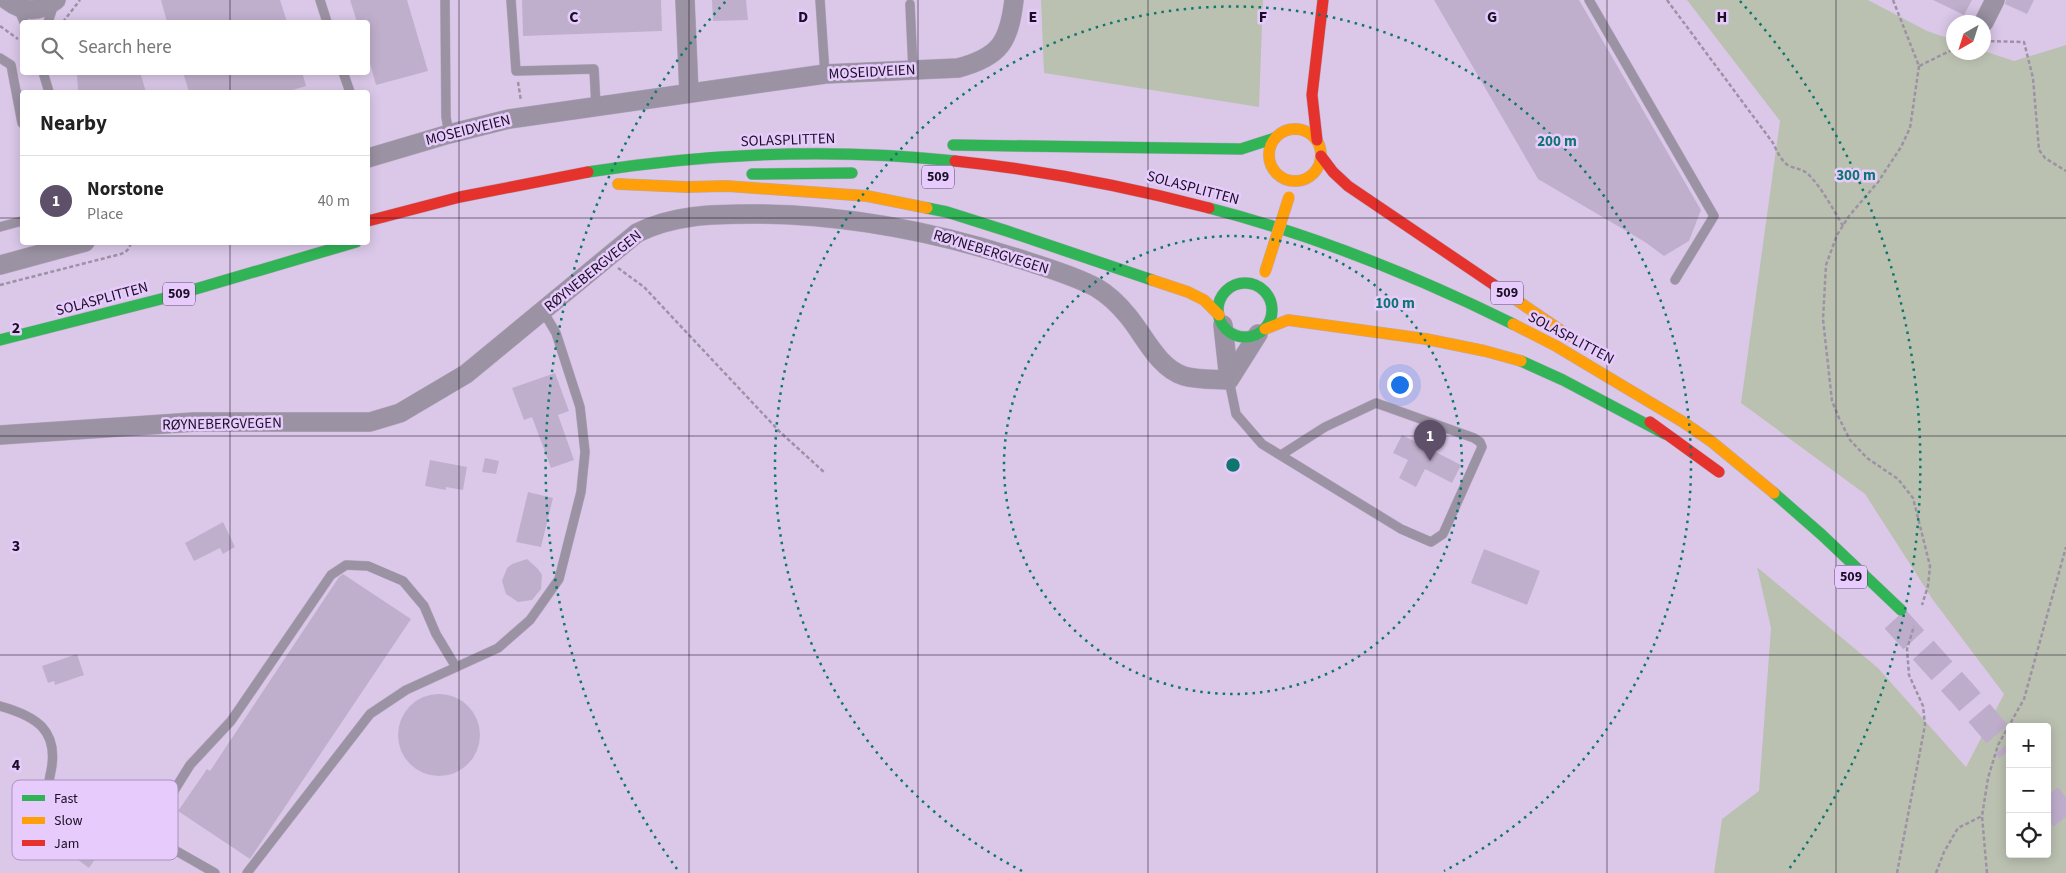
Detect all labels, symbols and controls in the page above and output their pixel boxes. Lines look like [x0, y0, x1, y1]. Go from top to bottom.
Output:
text: C [569, 6, 579, 28]
text: D [798, 6, 808, 28]
text: E [1029, 6, 1037, 28]
text: F [1259, 6, 1267, 28]
text: G [1487, 6, 1497, 28]
text: H [1717, 6, 1727, 28]
north arrow [1946, 15, 1991, 60]
search box [20, 20, 370, 75]
icon: search [38, 34, 66, 62]
text: Search here [78, 34, 172, 61]
street label: MOSEIDVEIEN [828, 59, 916, 85]
text: Nearby [40, 108, 107, 138]
street label: MOSEIDVEIEN [423, 109, 513, 151]
street label: SOLASPLITTEN [740, 128, 836, 152]
text: 200 m [1537, 131, 1577, 152]
text: 300 m [1836, 165, 1876, 186]
road number: 509 [922, 166, 954, 188]
street label: SOLASPLITTEN [1144, 166, 1242, 210]
text: Norstone [87, 176, 164, 203]
text: 1 [52, 190, 60, 212]
text: 40 m [318, 190, 350, 212]
text: Place [87, 203, 123, 225]
street label: RØYNEBERGVEGEN [931, 224, 1051, 280]
street label: RØYNEBERGVEGEN [540, 225, 646, 317]
street label: SOLASPLITTEN [53, 277, 151, 321]
road number: 509 [163, 282, 195, 306]
road number: 509 [1491, 282, 1523, 304]
text: 100 m [1375, 293, 1415, 314]
street label: SOLASPLITTEN [1524, 306, 1618, 370]
text: 2 [12, 317, 20, 339]
your location [1387, 372, 1413, 398]
street label: RØYNEBERGVEGEN [162, 412, 282, 436]
pin: 1 [1414, 420, 1446, 461]
centre of rings [1224, 456, 1242, 474]
text: 3 [12, 535, 20, 557]
road number: 509 [1835, 566, 1867, 588]
map controls [2006, 723, 2051, 858]
button: + [2006, 723, 2051, 768]
text: 4 [12, 754, 21, 776]
button: − [2006, 768, 2051, 813]
legend [12, 780, 178, 860]
text: Fast [54, 789, 78, 809]
text: Slow [54, 811, 83, 831]
button: locate [2006, 813, 2051, 858]
text: Jam [54, 834, 79, 854]

